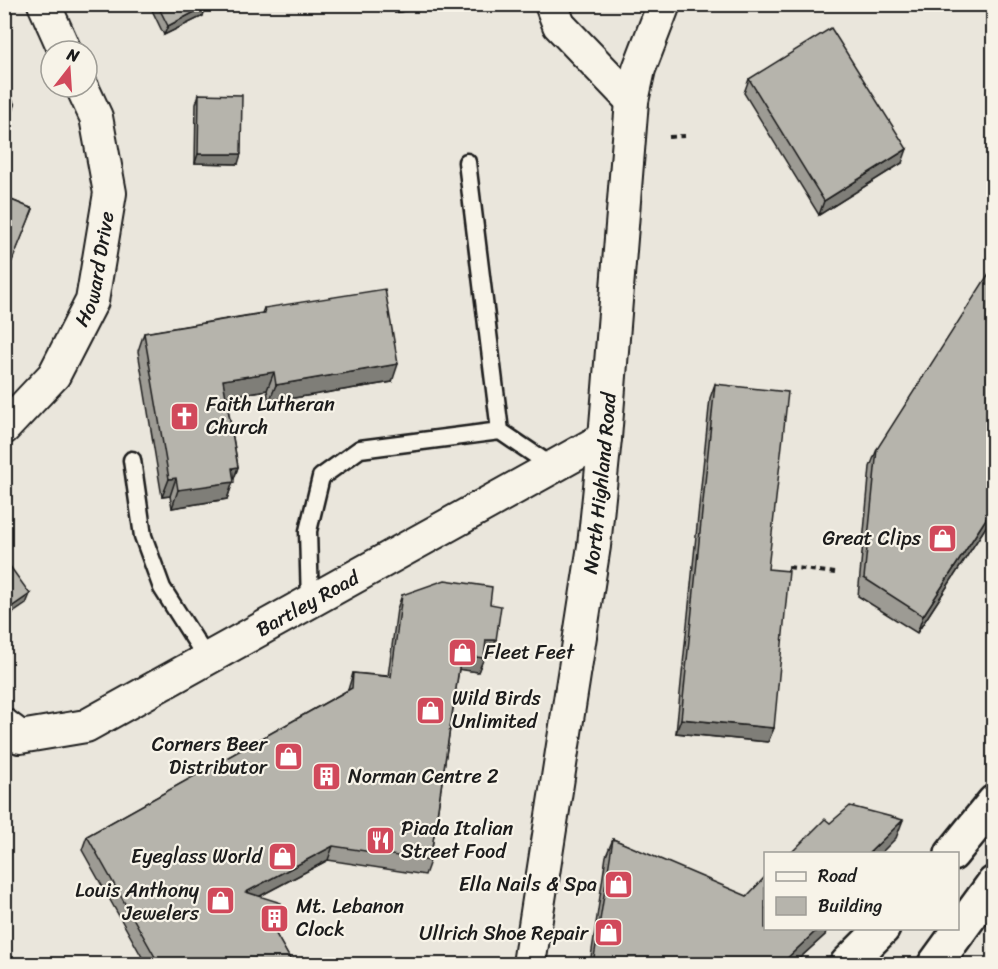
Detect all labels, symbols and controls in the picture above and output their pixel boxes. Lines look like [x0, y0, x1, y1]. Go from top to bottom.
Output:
north arrow [39, 39, 99, 99]
text: N [63, 39, 84, 71]
street label: Howard Drive [64, 209, 124, 333]
place label: Faith Lutheran Church [206, 387, 335, 445]
street label: North Highland Road [572, 390, 626, 576]
church icon: Faith Lutheran Church [169, 400, 201, 432]
place label: Great Clips [823, 521, 922, 556]
shop icon: Great Clips [926, 522, 958, 554]
street label: Bartley Road [249, 560, 367, 646]
place label: Fleet Feet [484, 635, 575, 670]
shop icon: Fleet Feet [447, 636, 479, 668]
place label: Wild Birds Unlimited [452, 681, 541, 739]
shop icon: Wild Birds Unlimited [415, 694, 447, 726]
place label: Corners Beer Distributor [152, 727, 269, 785]
shop icon: Corners Beer Distributor [272, 740, 304, 772]
place label: Norman Centre 2 [348, 759, 499, 794]
building icon: Norman Centre 2 [311, 760, 343, 792]
place label: Piada Italian Street Food [401, 811, 513, 869]
restaurant icon: Piada Italian Street Food [364, 824, 396, 856]
place label: Eyeglass World [131, 839, 263, 874]
shop icon: Eyeglass World [267, 840, 299, 872]
legend [764, 852, 959, 930]
text: Road [818, 860, 858, 892]
place label: Ella Nails & Spa [459, 867, 597, 902]
shop icon: Ella Nails & Spa [602, 868, 634, 900]
place label: Louis Anthony Jewelers [75, 873, 200, 931]
shop icon: Louis Anthony Jewelers [204, 885, 236, 917]
place label: Mt. Lebanon Clock [296, 889, 404, 947]
text: Building [818, 890, 882, 922]
building icon: Mt. Lebanon Clock [259, 902, 291, 934]
place label: Ullrich Shoe Repair [419, 916, 590, 951]
shop icon: Ullrich Shoe Repair [593, 917, 625, 949]

